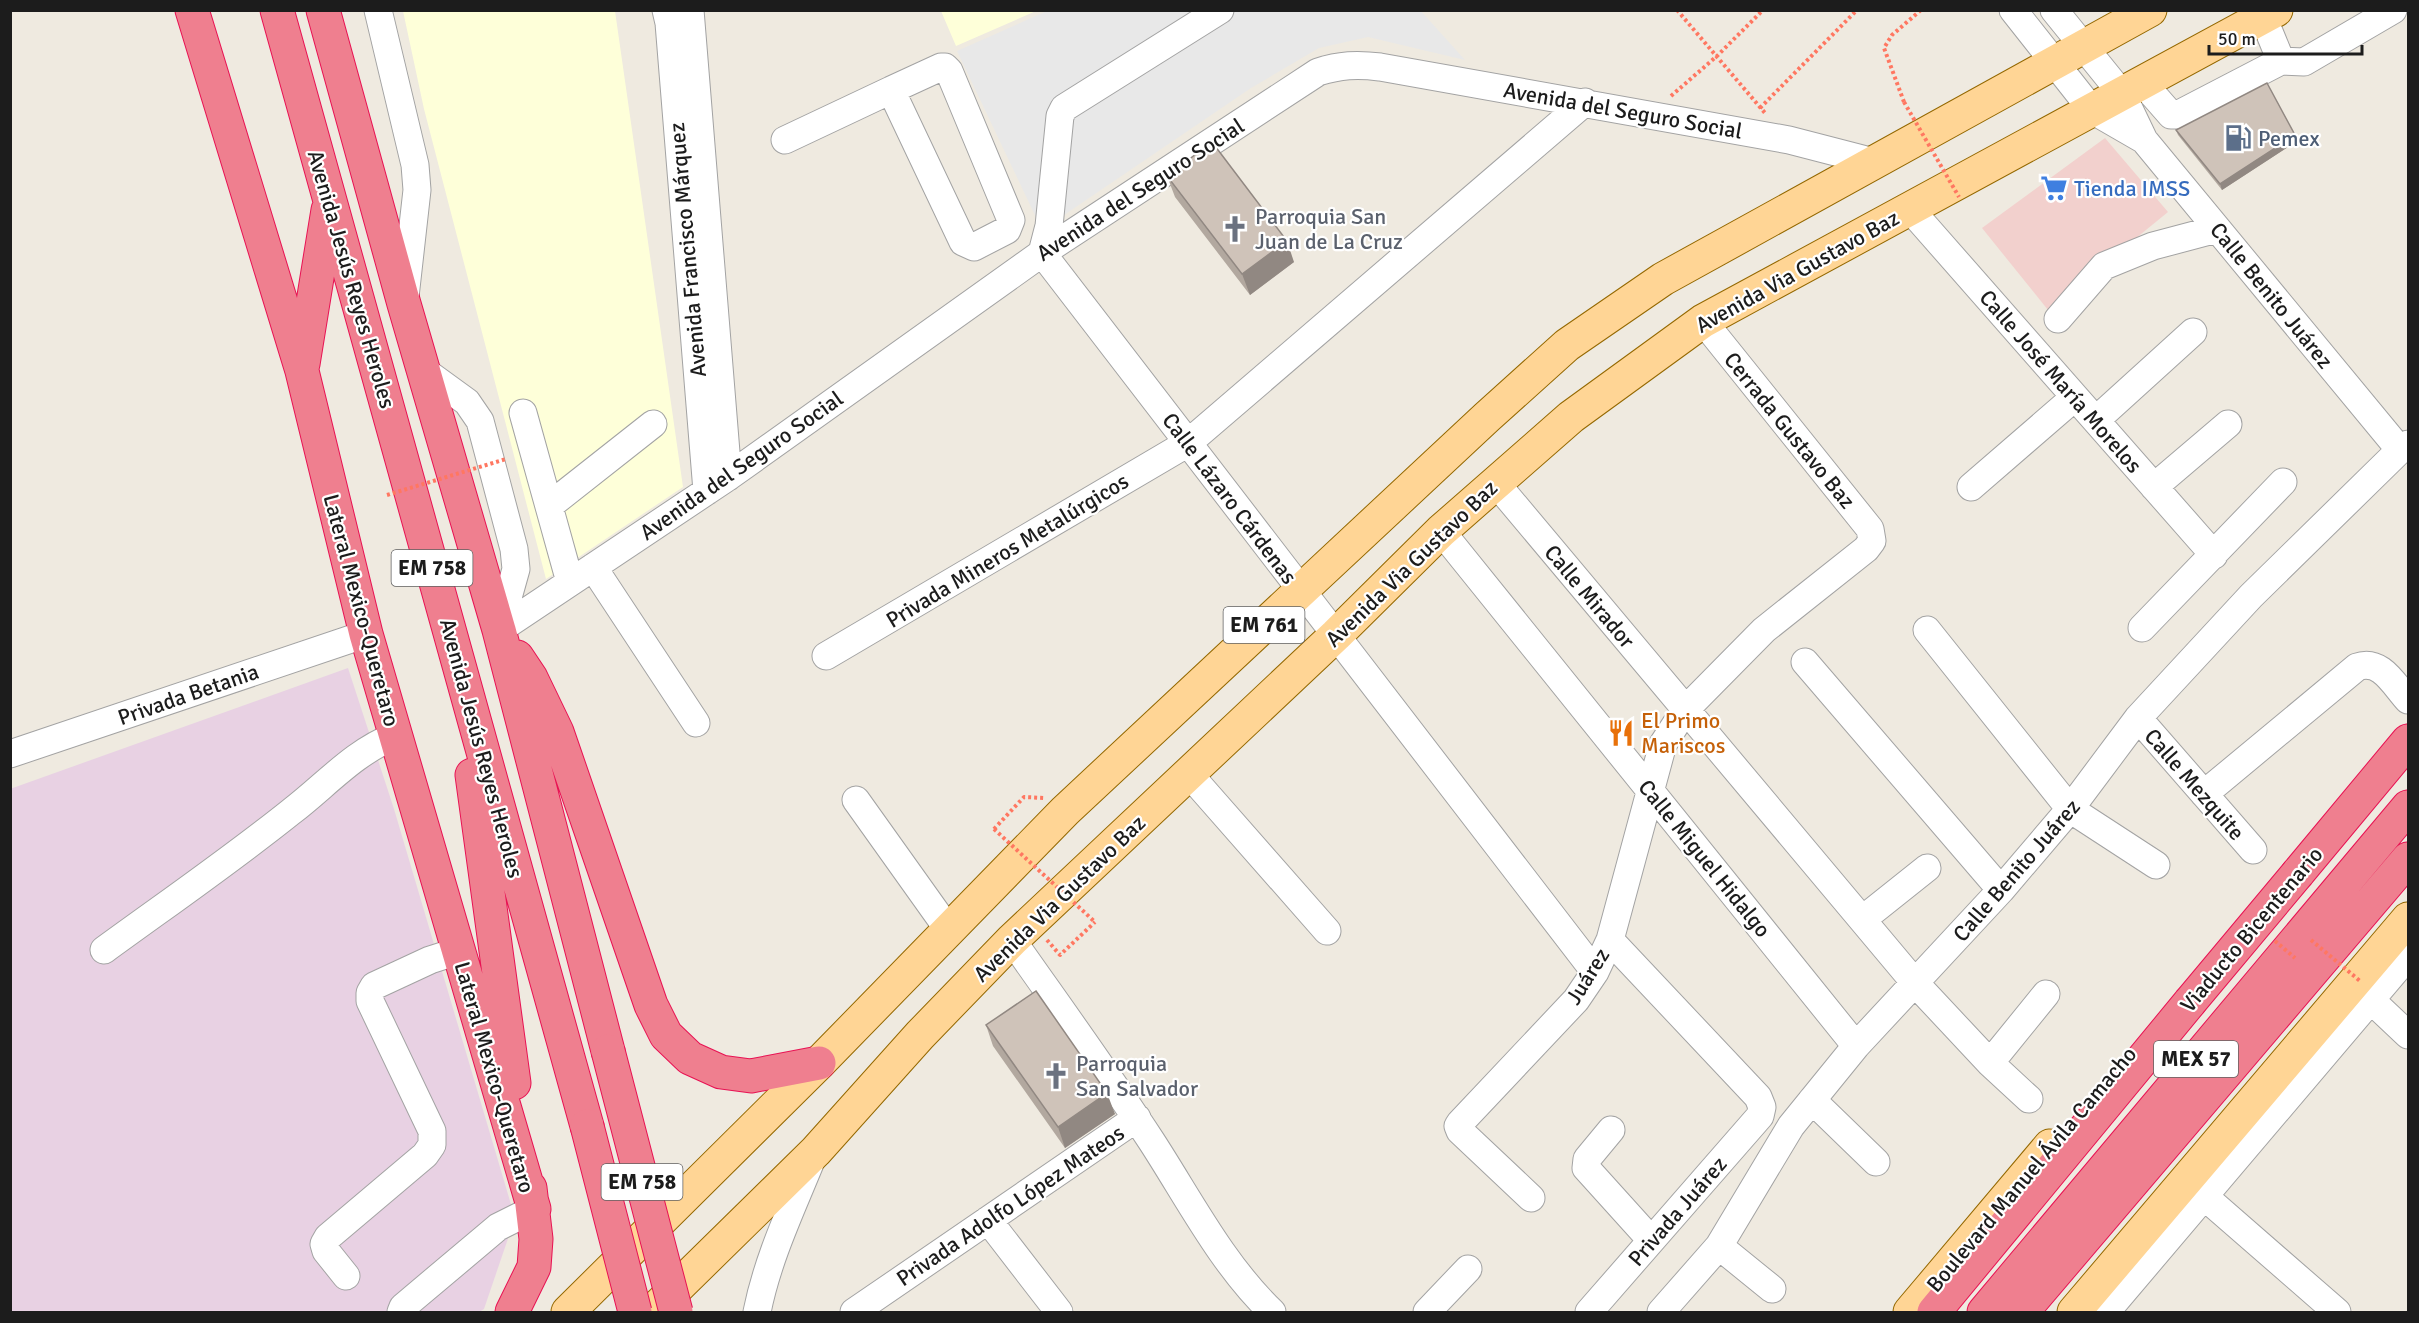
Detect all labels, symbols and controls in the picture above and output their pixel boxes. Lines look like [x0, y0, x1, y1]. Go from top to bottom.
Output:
scale bar [2209, 18, 2362, 56]
text: 50 m [2218, 28, 2256, 50]
street label: Avenida del Seguro Social [1501, 76, 1744, 145]
street label: Avenida del Seguro Social [1031, 112, 1249, 267]
street label: Avenida Francisco Márquez [663, 121, 712, 378]
fuel station icon: Pemex [2223, 123, 2253, 153]
place label: Pemex [2258, 125, 2320, 152]
street label: Avenida Jesús Reyes Heroles [302, 147, 401, 411]
supermarket icon: Tienda IMSS [2039, 173, 2069, 203]
place label: Tienda IMSS [2074, 175, 2190, 202]
place label: Parroquia San Juan de La Cruz [1255, 203, 1403, 255]
street label: Avenida Via Gustavo Baz [1691, 204, 1904, 339]
church icon: Parroquia San Juan de La Cruz [1220, 214, 1250, 244]
street label: Calle Benito Juárez [2204, 217, 2339, 374]
street label: Calle José María Morelos [1974, 284, 2148, 478]
street label: Cerrada Gustavo Baz [1718, 347, 1861, 514]
street label: Avenida del Seguro Social [634, 385, 848, 546]
street label: Calle Lázaro Cárdenas [1156, 407, 1303, 589]
street label: Privada Mineros Metalúrgicos [881, 467, 1133, 634]
street label: Avenida Via Gustavo Baz [1320, 474, 1503, 652]
street label: Lateral Mexico-Queretaro [317, 491, 406, 729]
street label: Calle Mirador [1539, 539, 1641, 653]
road number: EM 758 [392, 550, 472, 586]
road number: EM 761 [1224, 607, 1304, 643]
street label: Avenida Jesús Reyes Heroles [434, 615, 529, 881]
street label: Privada Betania [114, 658, 262, 731]
place label: El Primo Mariscos [1641, 707, 1725, 759]
restaurant icon: El Primo Mariscos [1606, 718, 1636, 748]
street label: Calle Mezquite [2139, 723, 2250, 846]
street label: Calle Miguel Hidalgo [1633, 774, 1777, 943]
street label: Calle Benito Juárez [1947, 793, 2086, 947]
street label: Avenida Via Gustavo Baz [968, 809, 1151, 987]
street label: Viaducto Bicentenario [2174, 841, 2328, 1017]
street label: Juárez [1560, 943, 1615, 1010]
street label: Lateral Mexico-Queretaro [449, 958, 540, 1196]
street label: Boulevard Manuel Ávila Camacho [1921, 1041, 2142, 1298]
road number: MEX 57 [2154, 1041, 2238, 1077]
place label: Parroquia San Salvador [1076, 1050, 1198, 1102]
church icon: Parroquia San Salvador [1041, 1061, 1071, 1091]
street label: Privada Adolfo López Mateos [891, 1119, 1129, 1292]
street label: Privada Juárez [1622, 1151, 1732, 1272]
road number: EM 758 [602, 1164, 682, 1200]

